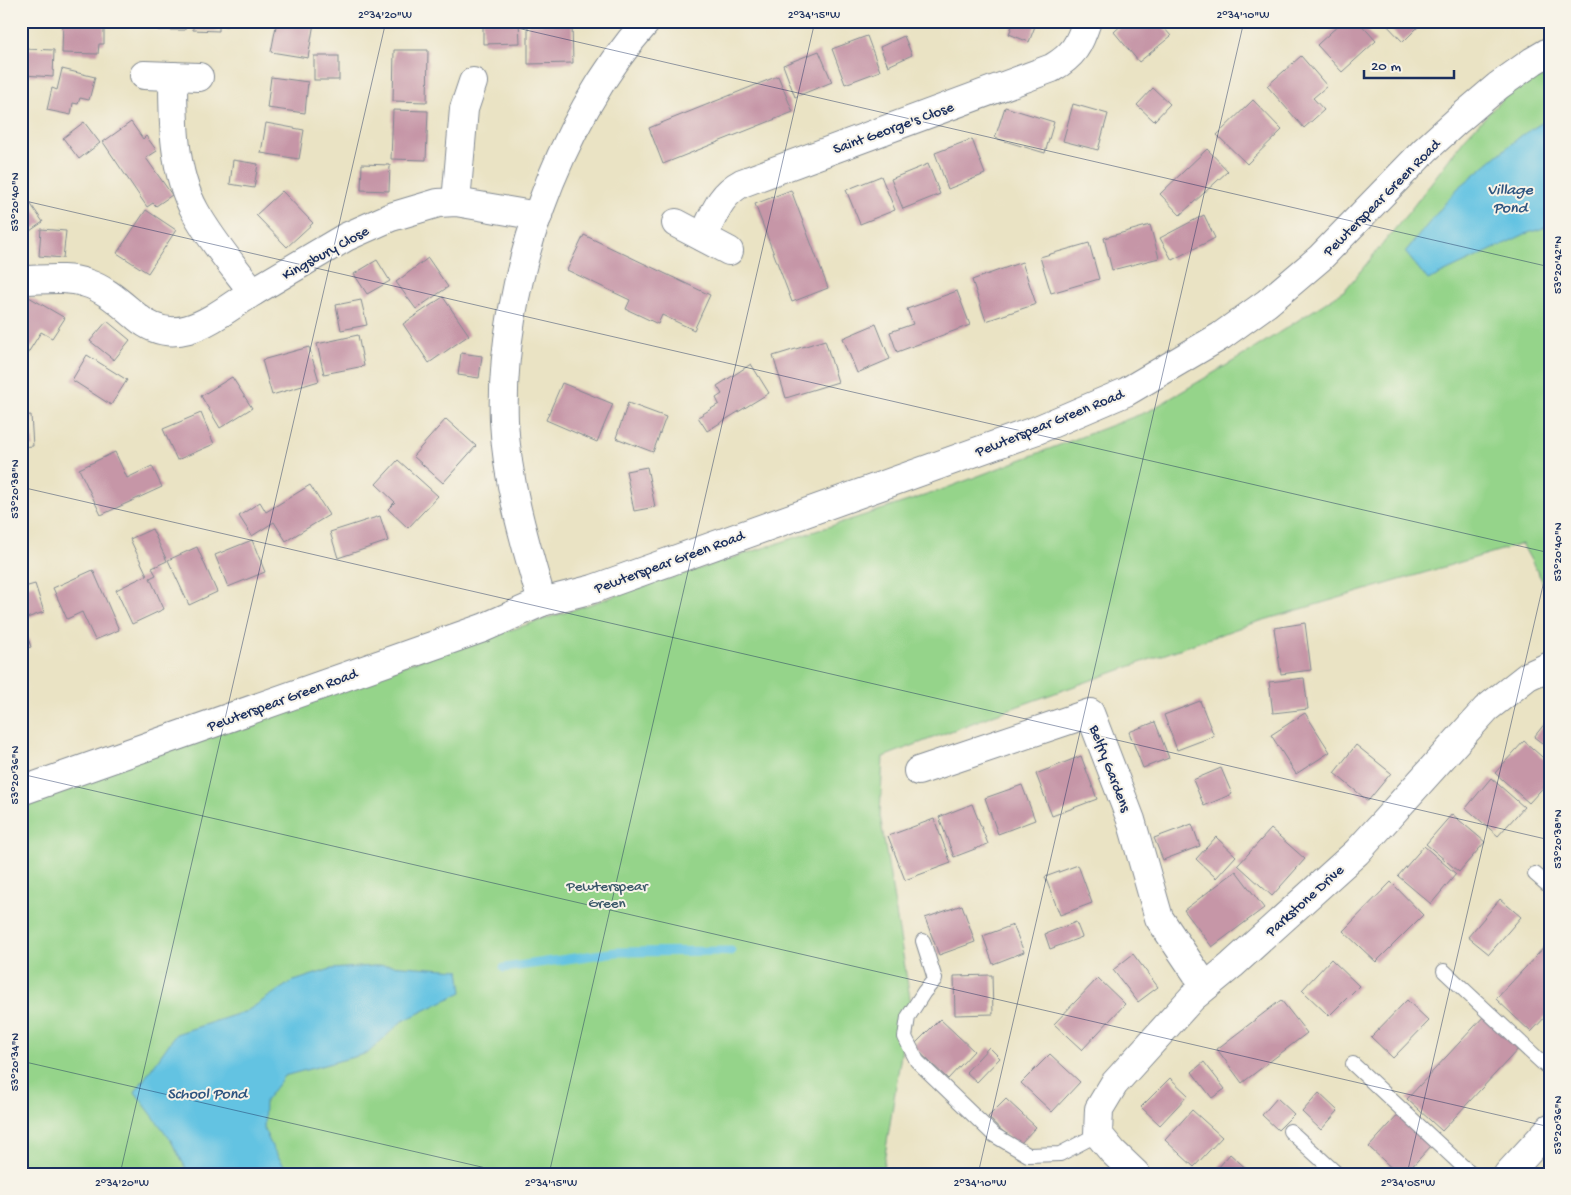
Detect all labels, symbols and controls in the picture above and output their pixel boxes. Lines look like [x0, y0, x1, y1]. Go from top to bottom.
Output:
text: 2°34'20"W [358, 9, 412, 23]
text: 2°34'15"W [788, 9, 840, 23]
text: 2°34'10"W [1216, 9, 1270, 23]
scale bar [1364, 48, 1454, 80]
text: 20 m [1371, 58, 1401, 76]
street label: Saint George's Close [831, 99, 957, 159]
street label: Pewterspear Green Road [1319, 135, 1446, 261]
text: 53°20'40"N [9, 172, 23, 232]
water label: Village Pond [1487, 182, 1534, 219]
street label: Kingsbury Close [279, 222, 373, 285]
text: 53°20'42"N [1552, 236, 1566, 294]
street label: Pewterspear Green Road [972, 385, 1128, 462]
text: 53°20'38"N [9, 459, 23, 519]
text: 53°20'40"N [1552, 522, 1566, 582]
street label: Pewterspear Green Road [591, 527, 748, 599]
street label: Pewterspear Green Road [204, 665, 361, 737]
street label: Belfry Gardens [1084, 722, 1134, 815]
text: 53°20'36"N [9, 745, 23, 804]
text: 53°20'38"N [1552, 809, 1566, 869]
street label: Parkstone Drive [1262, 861, 1348, 942]
park label: Pewterspear Green [565, 878, 649, 913]
text: 53°20'34"N [9, 1033, 23, 1091]
water label: School Pond [167, 1086, 248, 1105]
text: 53°20'36"N [1552, 1095, 1566, 1154]
text: 2°34'20"W [95, 1177, 149, 1191]
text: 2°34'15"W [525, 1177, 577, 1191]
text: 2°34'10"W [953, 1177, 1007, 1191]
text: 2°34'05"W [1381, 1177, 1435, 1191]

